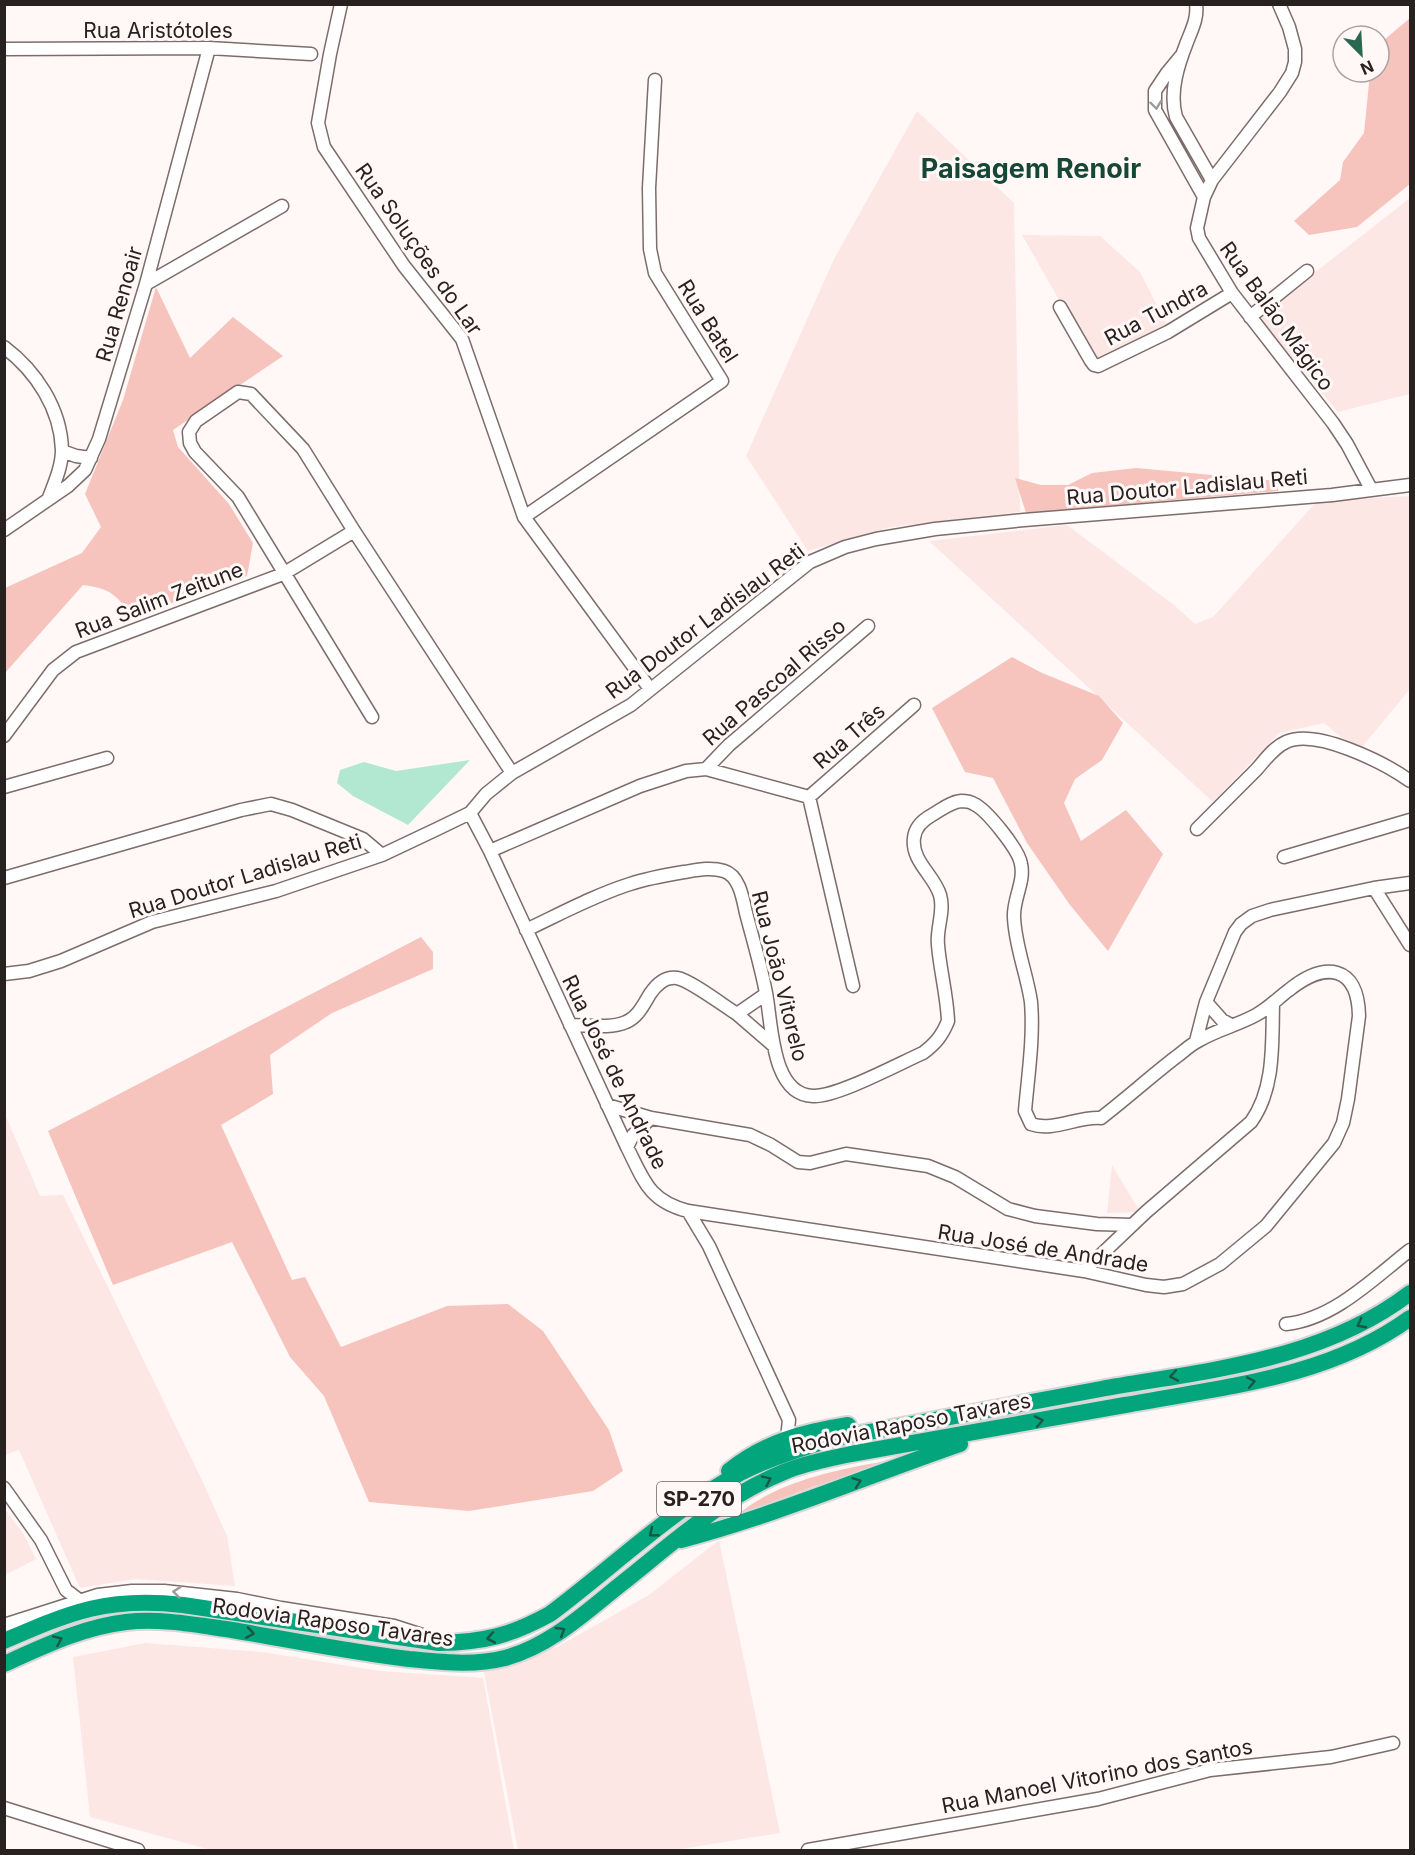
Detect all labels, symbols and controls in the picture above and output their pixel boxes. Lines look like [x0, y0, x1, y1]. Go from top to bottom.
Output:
street label: Rua Aristótoles [83, 18, 233, 43]
north arrow [1331, 24, 1391, 84]
text: N [1357, 56, 1377, 79]
one-way arrow [1150, 100, 1162, 109]
district label: Paisagem Renoir [921, 152, 1141, 185]
street label: Rua Soluções do Lar [350, 158, 488, 340]
street label: Rua Balão Mágico [1215, 237, 1339, 395]
street label: Rua Renoair [91, 243, 147, 365]
street label: Rua Batel [673, 275, 743, 367]
street label: Rua Tundra [1100, 275, 1212, 351]
street label: Rua Doutor Ladislau Reti [1065, 464, 1309, 510]
street label: Rua Doutor Ladislau Reti [601, 538, 809, 704]
street label: Rua Salim Zeitune [72, 556, 246, 644]
street label: Rua Pascoal Risso [698, 613, 850, 751]
street label: Rua Três [808, 698, 890, 774]
street label: Rua Doutor Ladislau Reti [126, 829, 364, 923]
street label: Rua João Vitorelo [747, 888, 813, 1064]
street label: Rua José de Andrade [557, 971, 673, 1173]
street label: Rua José de Andrade [936, 1219, 1150, 1277]
one-way arrow [1357, 1317, 1367, 1328]
one-way arrow [1169, 1369, 1179, 1382]
one-way arrow [1246, 1376, 1256, 1389]
street label: Rodovia Raposo Tavares [789, 1387, 1033, 1459]
one-way arrow [1033, 1415, 1043, 1428]
one-way arrow [760, 1476, 771, 1488]
one-way arrow [852, 1477, 862, 1490]
road number: SP-270 [657, 1482, 741, 1516]
one-way arrow [649, 1526, 660, 1537]
one-way arrow [172, 1586, 181, 1599]
street label: Rodovia Raposo Tavares [211, 1593, 455, 1651]
one-way arrow [244, 1626, 254, 1639]
one-way arrow [555, 1626, 565, 1638]
one-way arrow [486, 1631, 496, 1644]
one-way arrow [52, 1635, 63, 1647]
street label: Rua Manoel Vitorino dos Santos [939, 1734, 1255, 1818]

